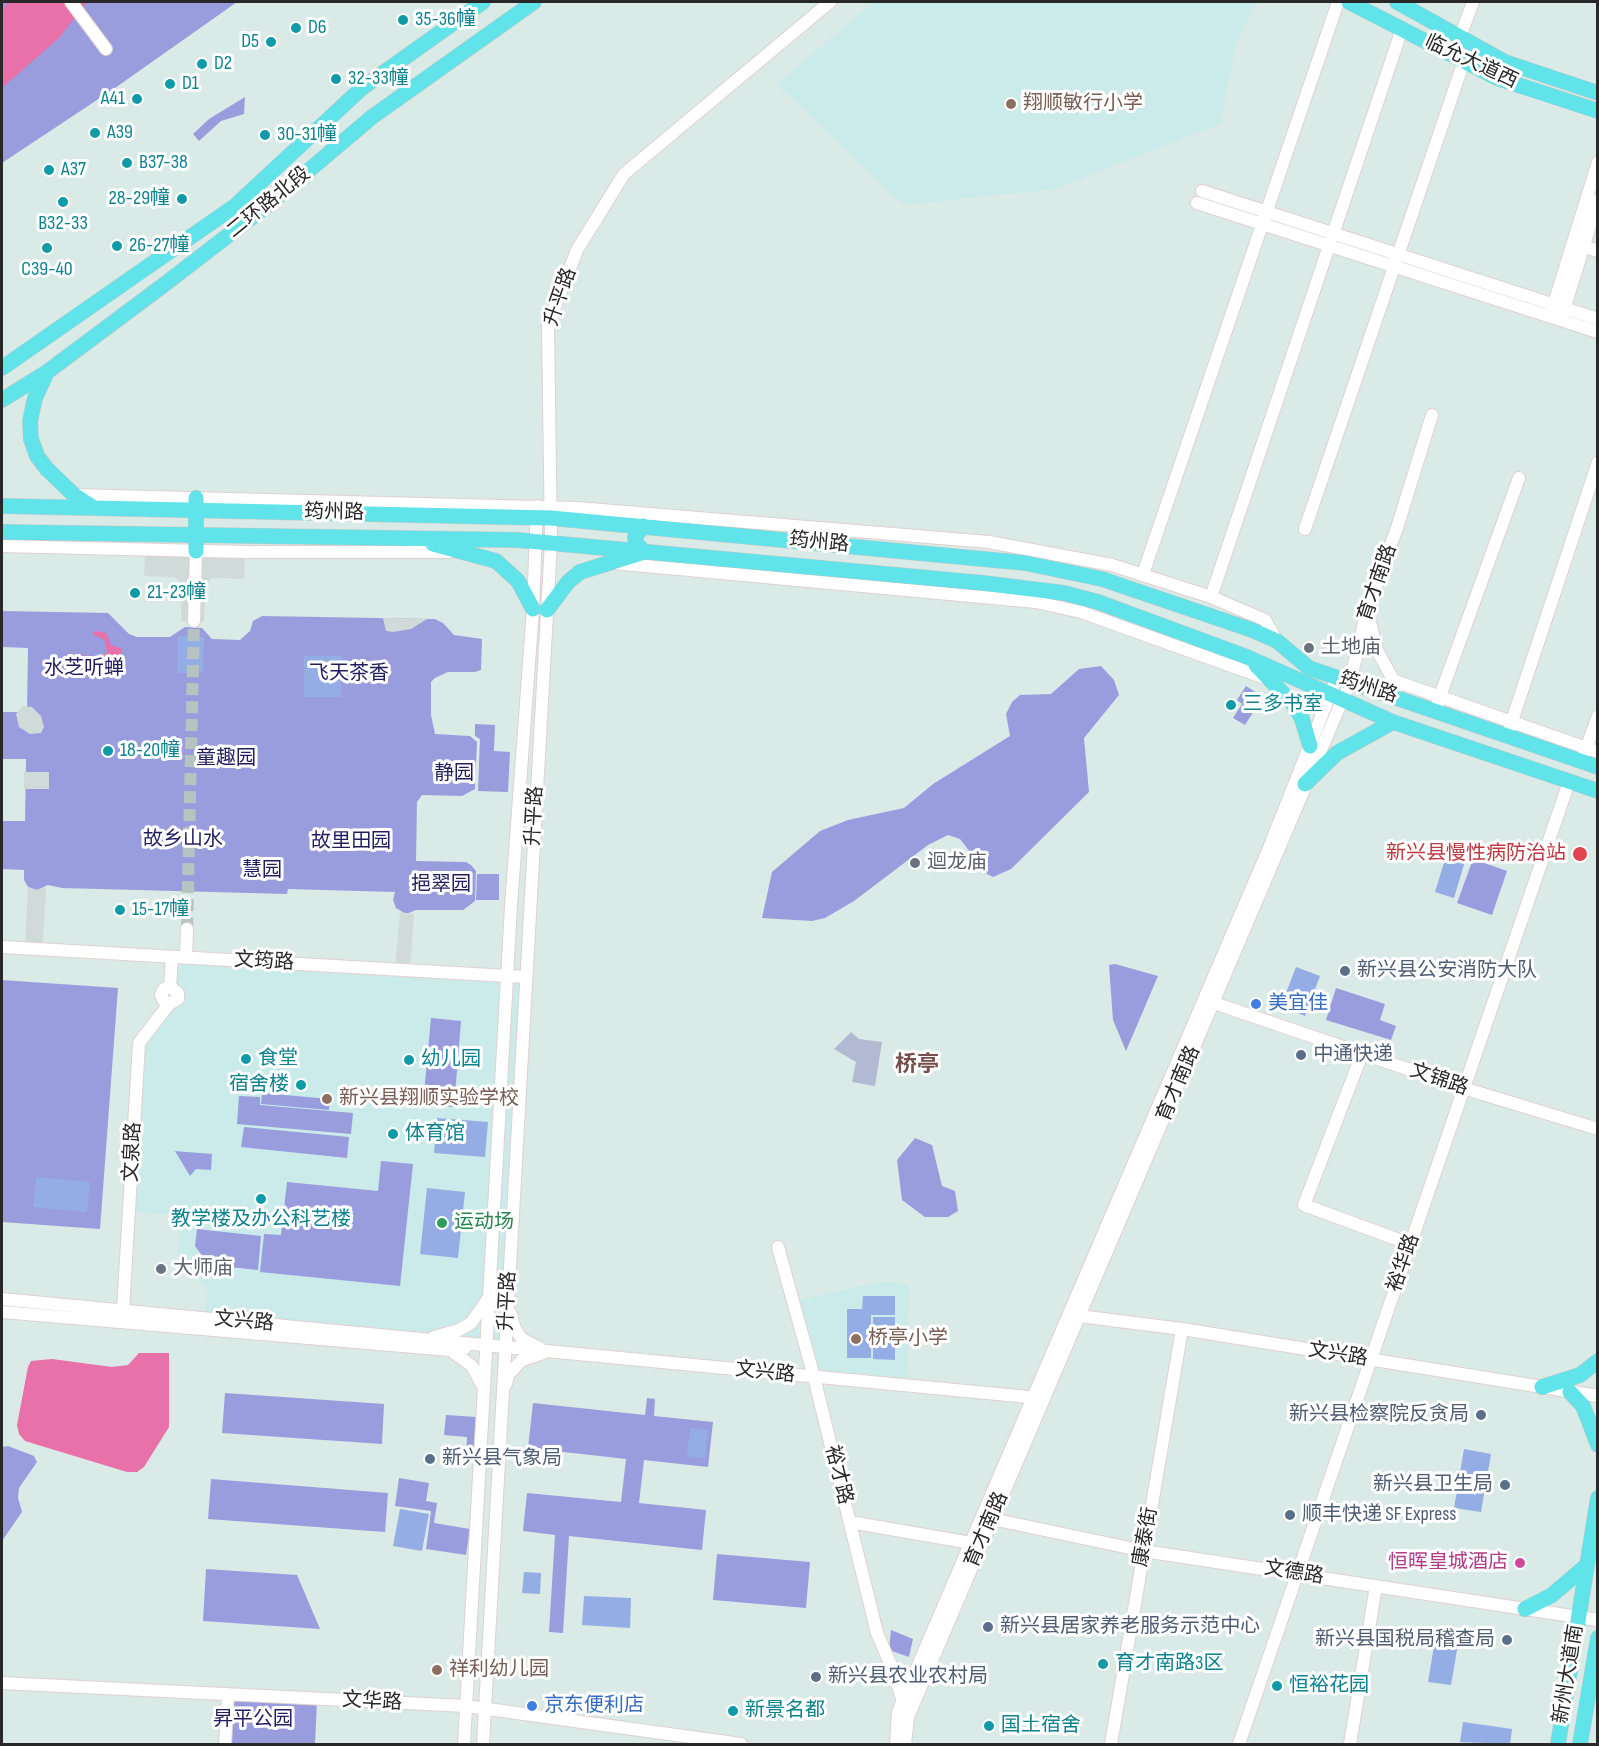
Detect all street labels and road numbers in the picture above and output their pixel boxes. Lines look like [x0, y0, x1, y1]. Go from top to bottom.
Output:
street label: 临允大道西 [1421, 30, 1521, 94]
street label: 二环路北段 [223, 162, 315, 244]
street label: 升平路 [540, 265, 582, 329]
street label: 筠州路 [304, 500, 364, 526]
street label: 筠州路 [788, 528, 850, 558]
street label: 育才南路 [1354, 541, 1402, 625]
street label: 筠州路 [1336, 667, 1400, 709]
street label: 升平路 [521, 785, 549, 847]
street label: 文筠路 [233, 948, 295, 976]
street label: 育才南路 [1152, 1042, 1206, 1126]
street label: 文锦路 [1407, 1059, 1471, 1101]
street label: 文泉路 [119, 1121, 147, 1183]
street label: 裕华路 [1383, 1231, 1425, 1295]
street label: 升平路 [494, 1270, 522, 1332]
street label: 文兴路 [213, 1307, 275, 1337]
street label: 文兴路 [1306, 1338, 1370, 1372]
street label: 文兴路 [734, 1358, 796, 1388]
street label: 裕才路 [819, 1443, 857, 1507]
street label: 育才南路 [960, 1488, 1014, 1572]
street label: 康泰街 [1129, 1505, 1163, 1569]
street label: 文德路 [1262, 1556, 1326, 1590]
street label: 新州大道南 [1549, 1623, 1589, 1725]
street label: 文华路 [341, 1688, 403, 1716]

